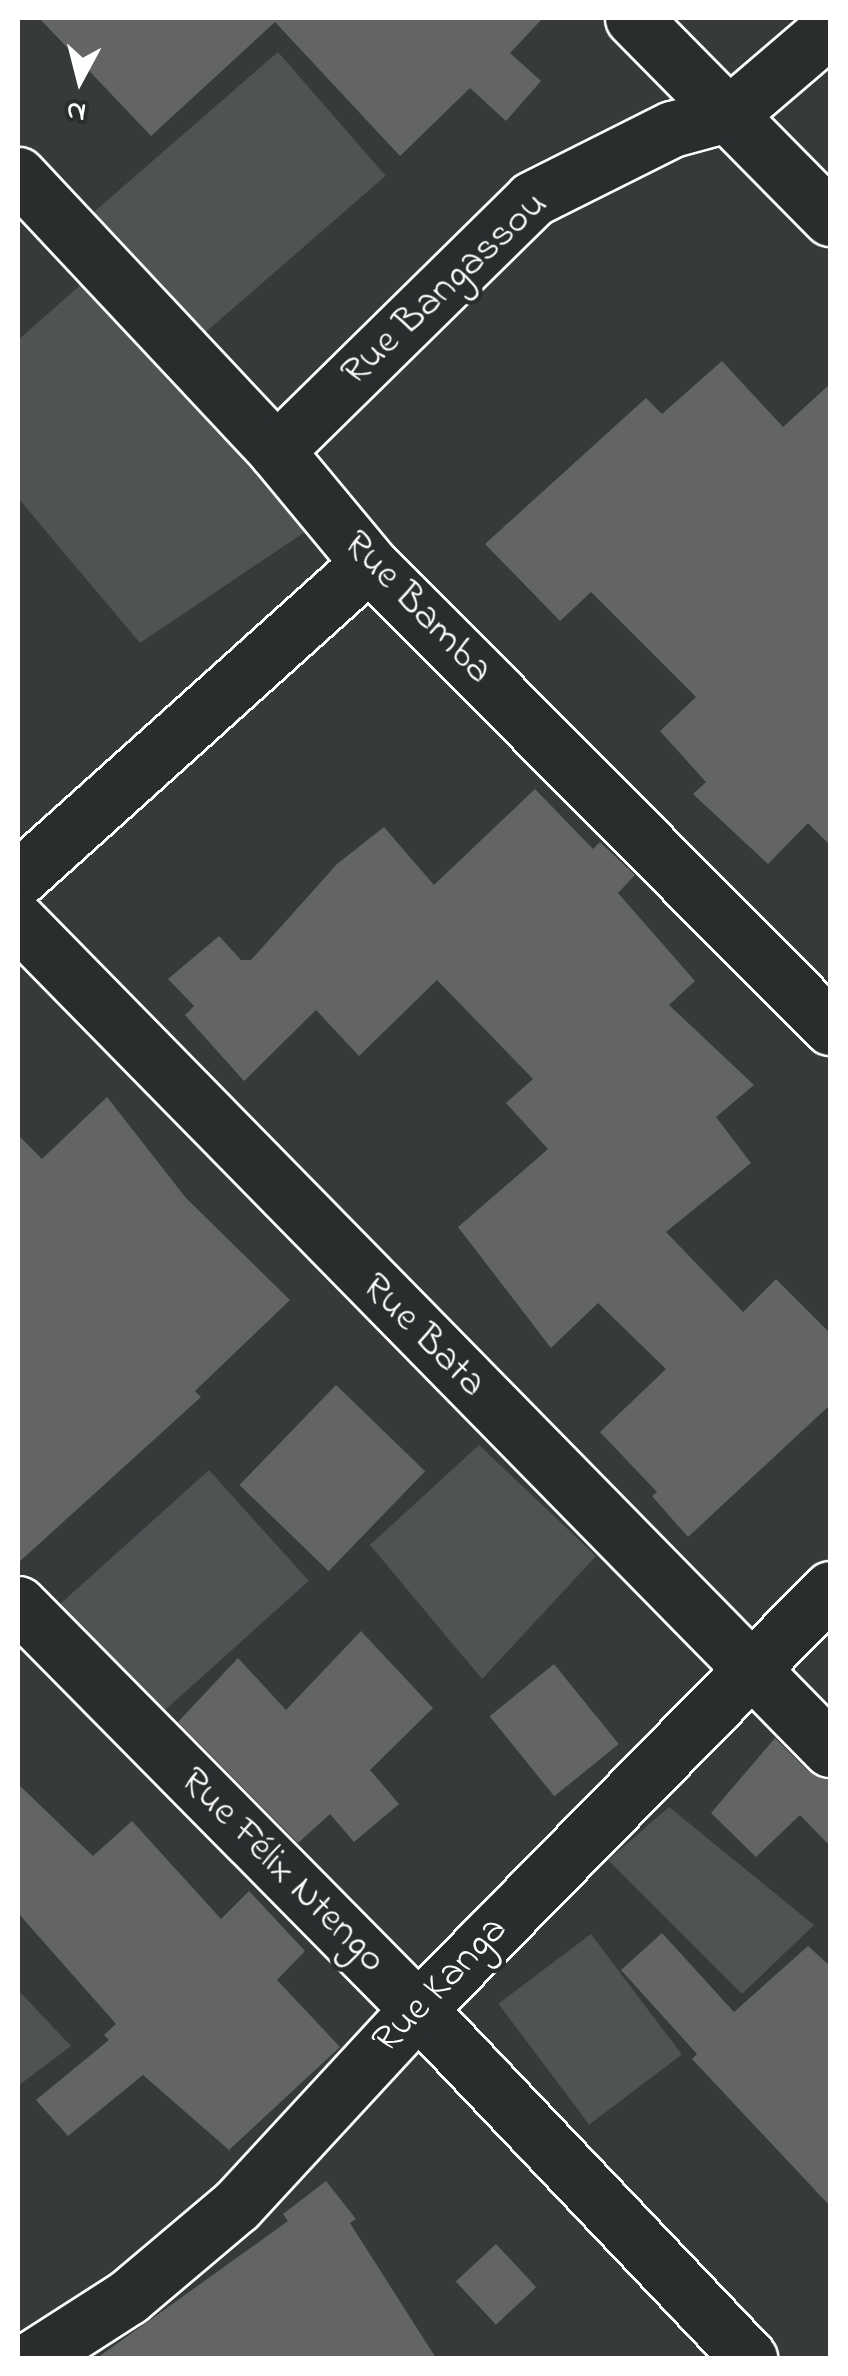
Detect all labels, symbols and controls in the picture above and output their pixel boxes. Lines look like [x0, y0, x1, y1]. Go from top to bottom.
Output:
north arrow [30, 30, 130, 130]
text: N [64, 89, 88, 132]
street label: Rue Bangassou [332, 181, 558, 397]
street label: Rue Bamba [332, 521, 502, 695]
street label: Rue Bata [351, 1264, 495, 1408]
street label: Rue Félix Ntengo [169, 1758, 395, 1984]
street label: Rue Kanga [364, 1907, 518, 2065]

